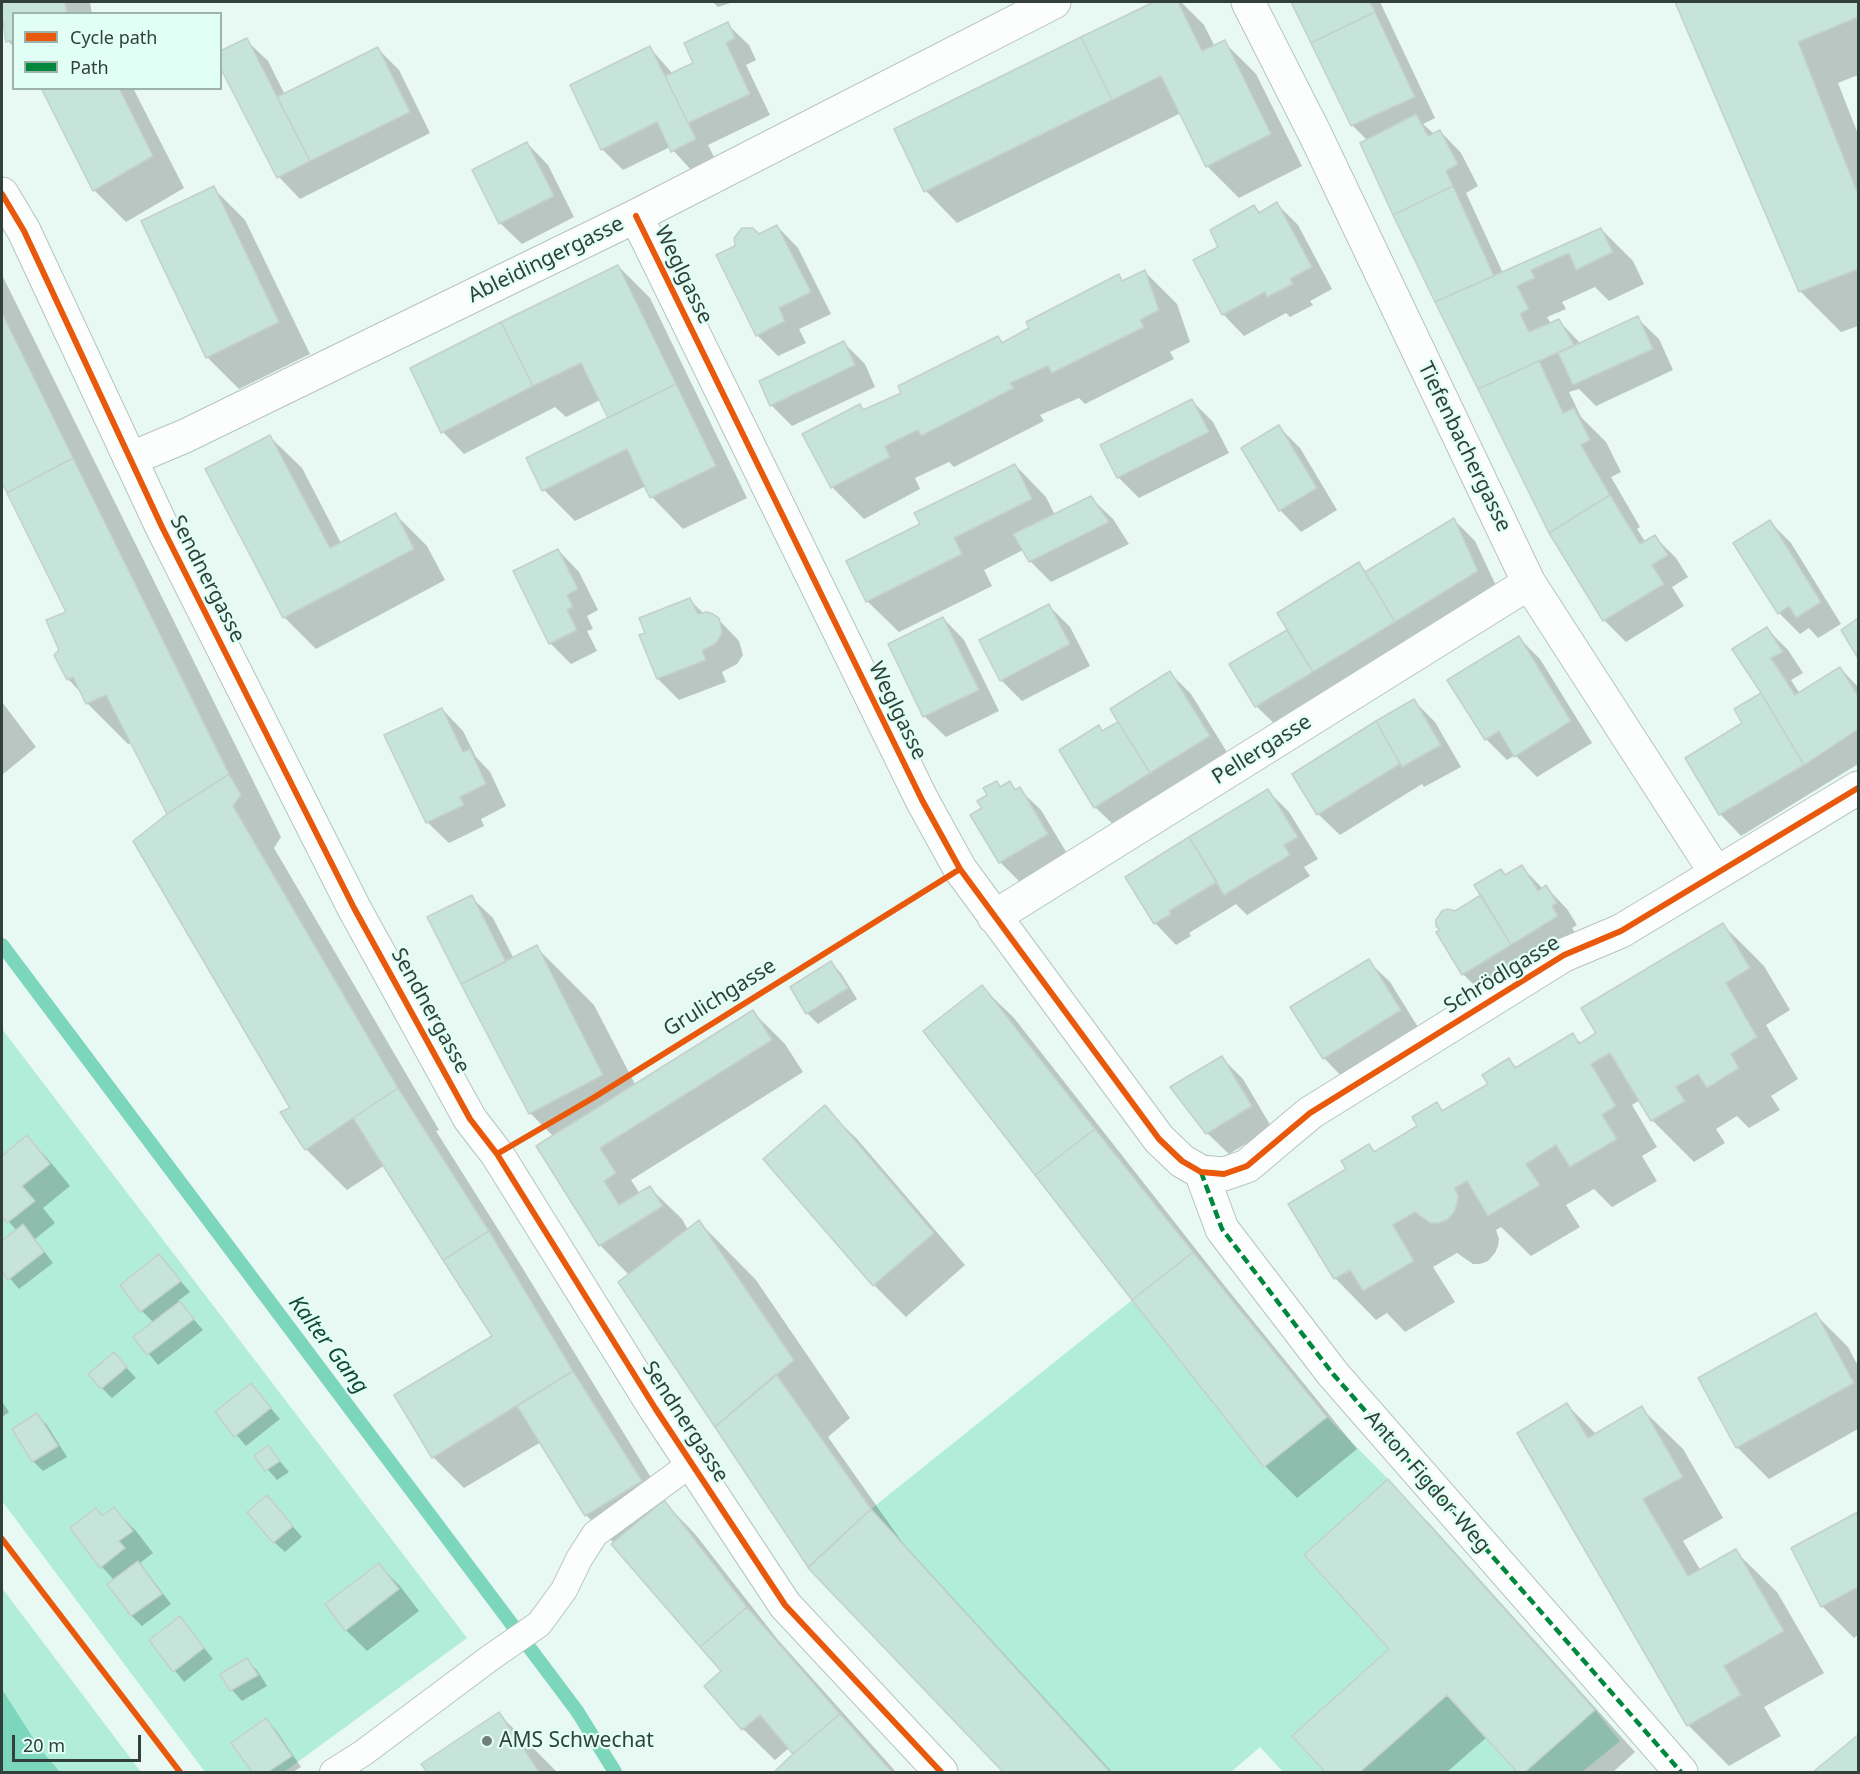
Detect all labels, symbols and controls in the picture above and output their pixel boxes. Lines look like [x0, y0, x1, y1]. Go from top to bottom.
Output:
legend [12, 12, 222, 90]
text: Cycle path [70, 25, 157, 49]
text: Path [70, 55, 109, 79]
street label: Ableidingergasse [464, 211, 628, 309]
street label: Weglgasse [648, 222, 718, 328]
street label: Tiefenbachergasse [1412, 358, 1516, 536]
street label: Sendnergasse [164, 511, 250, 647]
street label: Weglgasse [862, 658, 932, 764]
street label: Pellergasse [1208, 710, 1316, 790]
street label: Schrödlgasse [1440, 931, 1564, 1019]
street label: Sendnergasse [385, 944, 475, 1078]
street label: Grulichgasse [659, 954, 781, 1042]
water label: Kalter Gang [282, 1291, 374, 1399]
street label: Sendnergasse [637, 1357, 733, 1487]
street label: Anton Figdor-Weg [1359, 1406, 1495, 1558]
scale bar [15, 1723, 144, 1761]
place label: AMS Schwechat [499, 1728, 654, 1754]
text: 20 m [23, 1733, 65, 1757]
marker: AMS Schwechat [480, 1734, 494, 1748]

